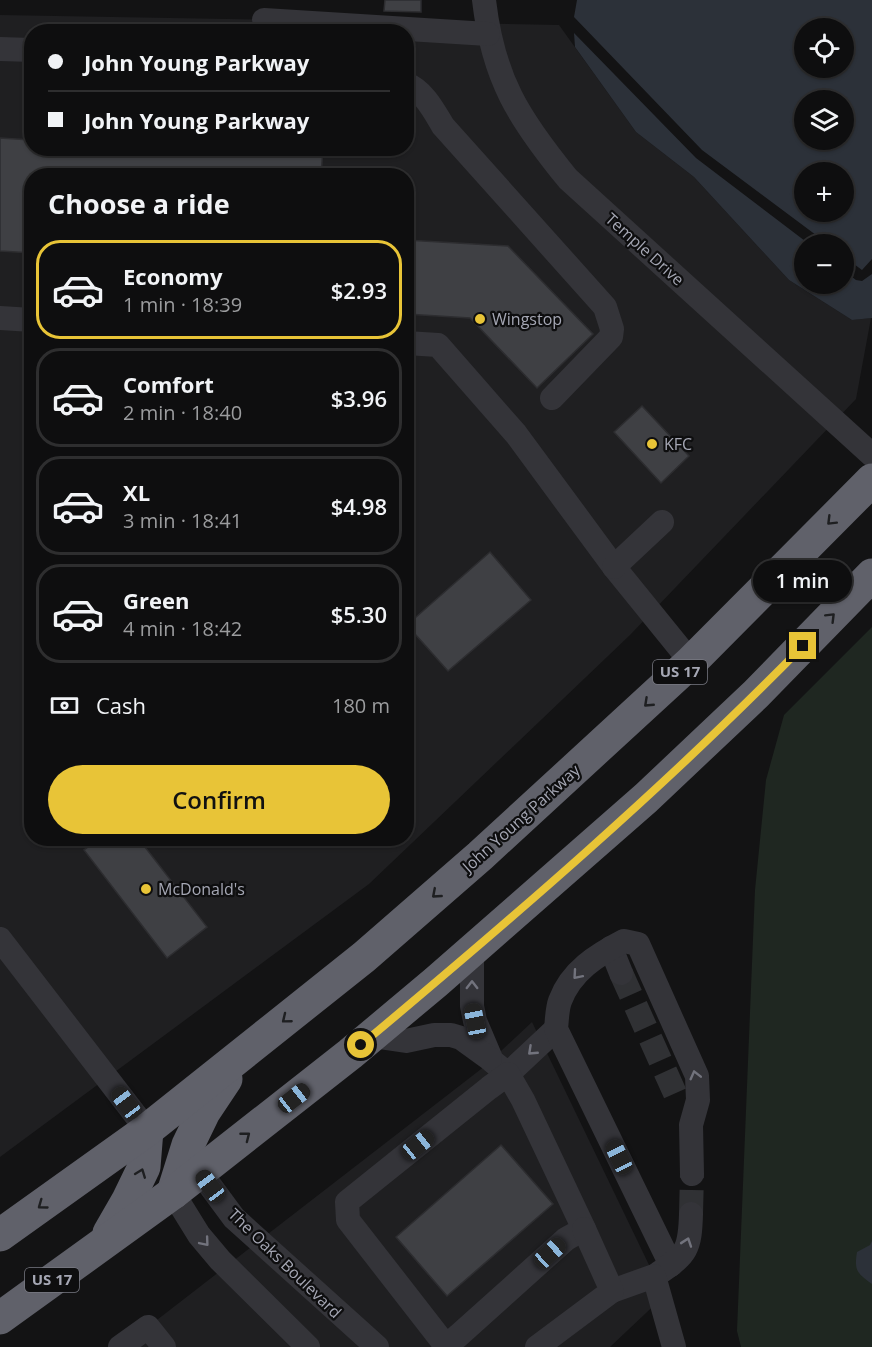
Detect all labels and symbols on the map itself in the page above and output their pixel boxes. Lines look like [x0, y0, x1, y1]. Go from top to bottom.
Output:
street label: Temple Drive [601, 208, 689, 290]
place label: Wingstop [492, 308, 562, 330]
marker: Wingstop [473, 312, 487, 326]
place label: KFC [664, 433, 692, 455]
marker: KFC [645, 437, 659, 451]
one-way arrow [827, 514, 838, 525]
callout: 1 min [754, 559, 852, 601]
one-way arrow [824, 614, 835, 625]
route end [789, 632, 816, 659]
road number: US 17 [653, 660, 707, 684]
one-way arrow [644, 696, 654, 707]
street label: John Young Parkway [456, 758, 585, 878]
place label: McDonald's [158, 878, 245, 900]
marker: McDonald's [139, 882, 153, 896]
one-way arrow [432, 887, 443, 898]
one-way arrow [573, 968, 584, 978]
one-way arrow [466, 981, 478, 990]
car [463, 1002, 487, 1040]
one-way arrow [282, 1012, 293, 1023]
route start [347, 1031, 374, 1058]
one-way arrow [529, 1044, 540, 1055]
one-way arrow [689, 1070, 702, 1080]
car [274, 1080, 314, 1116]
car [108, 1083, 144, 1123]
car [398, 1127, 438, 1163]
one-way arrow [239, 1132, 250, 1143]
car [603, 1137, 635, 1177]
car [192, 1166, 228, 1206]
one-way arrow [133, 1168, 146, 1178]
one-way arrow [38, 1198, 49, 1209]
street label: The Oaks Boulevard [224, 1203, 346, 1323]
car [531, 1234, 569, 1272]
one-way arrow [198, 1235, 209, 1246]
one-way arrow [680, 1238, 692, 1248]
road number: US 17 [25, 1268, 79, 1292]

